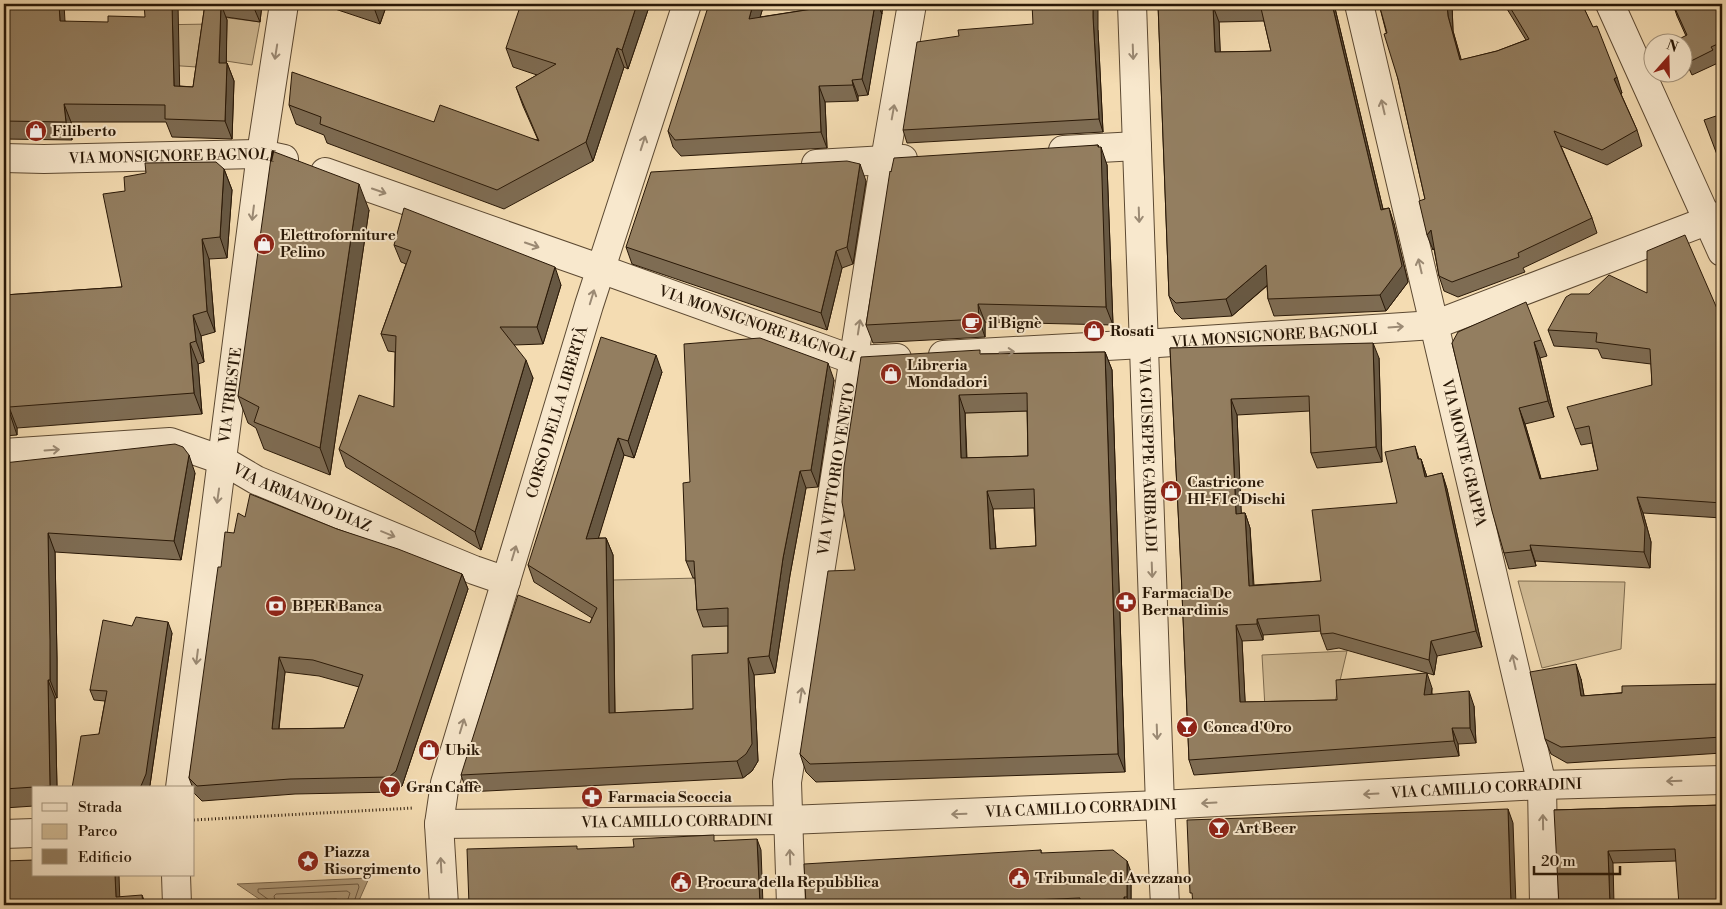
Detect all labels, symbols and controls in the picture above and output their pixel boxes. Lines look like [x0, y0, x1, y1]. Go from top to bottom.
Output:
north arrow [1644, 32, 1694, 82]
text: N [1664, 36, 1680, 57]
one-way arrow [271, 44, 281, 60]
one-way arrow [1129, 44, 1138, 60]
one-way arrow [1378, 100, 1387, 116]
one-way arrow [889, 105, 899, 121]
shop icon: Filiberto [24, 119, 48, 143]
place label: Filiberto [52, 122, 117, 141]
one-way arrow [638, 135, 648, 151]
street label: VIA MONSIGNORE BAGNOLI [67, 145, 277, 168]
one-way arrow [371, 187, 386, 196]
one-way arrow [248, 204, 258, 220]
one-way arrow [1134, 206, 1144, 223]
place label: Elettroforniture Pelino [280, 226, 396, 262]
shop icon: Elettroforniture Pelino [252, 232, 276, 256]
one-way arrow [524, 241, 540, 250]
one-way arrow [1415, 258, 1424, 274]
street label: VIA MONSIGNORE BAGNOLI [655, 282, 858, 367]
one-way arrow [587, 290, 597, 306]
cafe icon: il Bignè [960, 311, 984, 335]
place label: il Bignè [988, 314, 1042, 333]
shop icon: Rosati [1082, 319, 1106, 343]
one-way arrow [854, 320, 864, 336]
street label: VIA MONSIGNORE BAGNOLI [1170, 320, 1378, 352]
place label: Rosati [1110, 322, 1155, 341]
street label: CORSO DELLA LIBERTÀ [522, 323, 592, 501]
one-way arrow [1388, 323, 1404, 332]
street label: VIA TRIESTE [215, 346, 246, 445]
one-way arrow [999, 347, 1015, 356]
place label: Libreria Mondadori [907, 356, 988, 392]
street label: VIA GIUSEPPE GARIBALDI [1134, 356, 1160, 553]
shop icon: Libreria Mondadori [879, 362, 903, 386]
street label: VIA MONTE GRAPPA [1437, 376, 1490, 529]
street label: VIA VITTORIO VENETO [814, 381, 860, 558]
one-way arrow [44, 445, 60, 454]
street label: VIA ARMANDO DIAZ [228, 459, 374, 537]
place label: Castricone HI-FI e Dischi [1187, 473, 1285, 509]
shop icon: Castricone HI-FI e Dischi [1159, 479, 1183, 503]
one-way arrow [212, 487, 222, 503]
one-way arrow [380, 530, 395, 540]
one-way arrow [510, 546, 520, 562]
one-way arrow [1147, 561, 1156, 577]
place label: Farmacia De Bernardinis [1142, 584, 1232, 620]
pharmacy icon: Farmacia De Bernardinis [1114, 590, 1138, 614]
bank icon: BPER Banca [264, 594, 288, 618]
place label: BPER Banca [292, 597, 383, 616]
one-way arrow [192, 648, 202, 664]
one-way arrow [1509, 655, 1518, 671]
one-way arrow [796, 687, 806, 703]
bar icon: Conca d'Oro [1175, 715, 1199, 739]
one-way arrow [458, 718, 468, 734]
place label: Conca d'Oro [1203, 718, 1292, 737]
one-way arrow [1153, 724, 1162, 740]
shop icon: Ubik [417, 738, 441, 762]
place label: Ubik [445, 741, 481, 760]
bar icon: Gran Caffè [378, 775, 402, 799]
street label: VIA CAMILLO CORRADINI [1389, 775, 1582, 803]
one-way arrow [1666, 776, 1682, 786]
place label: Gran Caffè [406, 778, 482, 797]
pharmacy icon: Farmacia Scoccia [580, 785, 604, 809]
legend [32, 786, 195, 876]
place label: Farmacia Scoccia [608, 788, 733, 807]
one-way arrow [1364, 789, 1380, 798]
street label: VIA CAMILLO CORRADINI [984, 795, 1177, 822]
text: Strada [78, 798, 122, 817]
one-way arrow [1201, 798, 1217, 807]
one-way arrow [952, 809, 968, 818]
street label: VIA CAMILLO CORRADINI [580, 811, 773, 832]
one-way arrow [1538, 814, 1548, 830]
bar icon: Art Beer [1207, 816, 1231, 840]
place label: Art Beer [1234, 819, 1297, 838]
text: Parco [78, 822, 117, 841]
place label: Piazza Risorgimento [324, 843, 421, 879]
scale bar [1534, 844, 1620, 876]
text: Edificio [78, 848, 132, 867]
place icon: Piazza Risorgimento [296, 849, 320, 873]
one-way arrow [785, 849, 794, 865]
text: 20 m [1541, 852, 1576, 871]
one-way arrow [437, 857, 446, 873]
public building icon: Tribunale di Avezzano [1007, 866, 1031, 890]
place label: Tribunale di Avezzano [1035, 869, 1192, 888]
public building icon: Procura della Repubblica [669, 870, 693, 894]
place label: Procura della Repubblica [697, 873, 880, 892]

